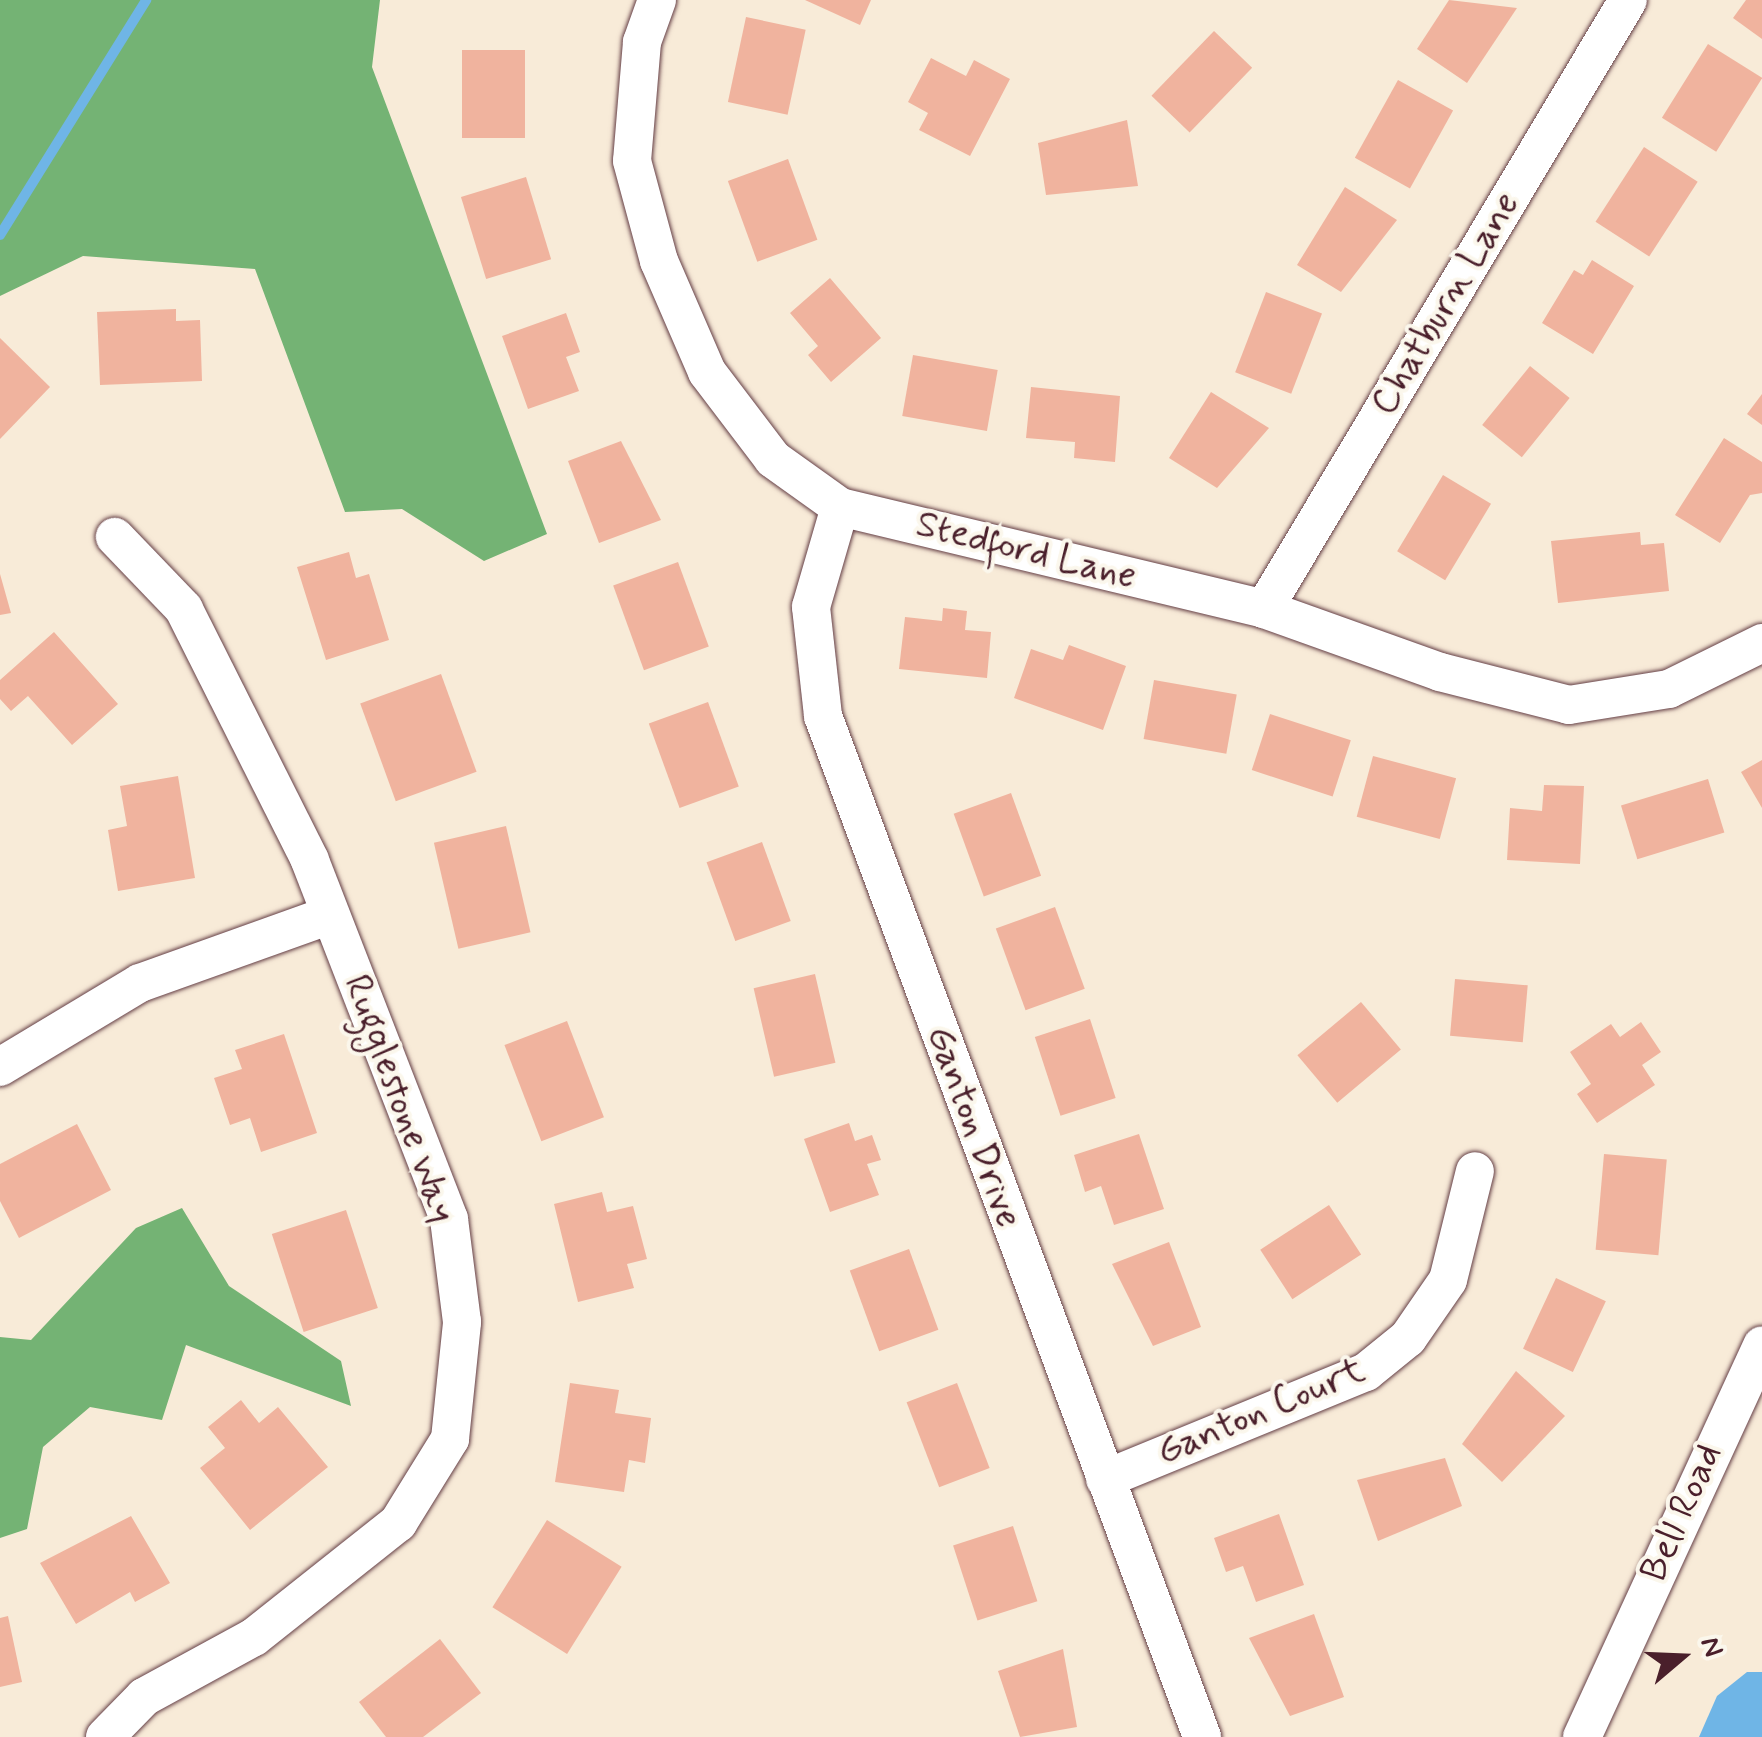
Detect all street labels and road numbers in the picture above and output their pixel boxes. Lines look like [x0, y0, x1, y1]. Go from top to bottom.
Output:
street label: Chatburn Lane [1362, 184, 1530, 424]
street label: Stedford Lane [910, 501, 1142, 601]
street label: Rugglestone Way [332, 967, 466, 1231]
street label: Ganton Drive [916, 1021, 1030, 1233]
street label: Ganton Court [1153, 1349, 1369, 1475]
street label: Bell Road [1631, 1437, 1733, 1589]

